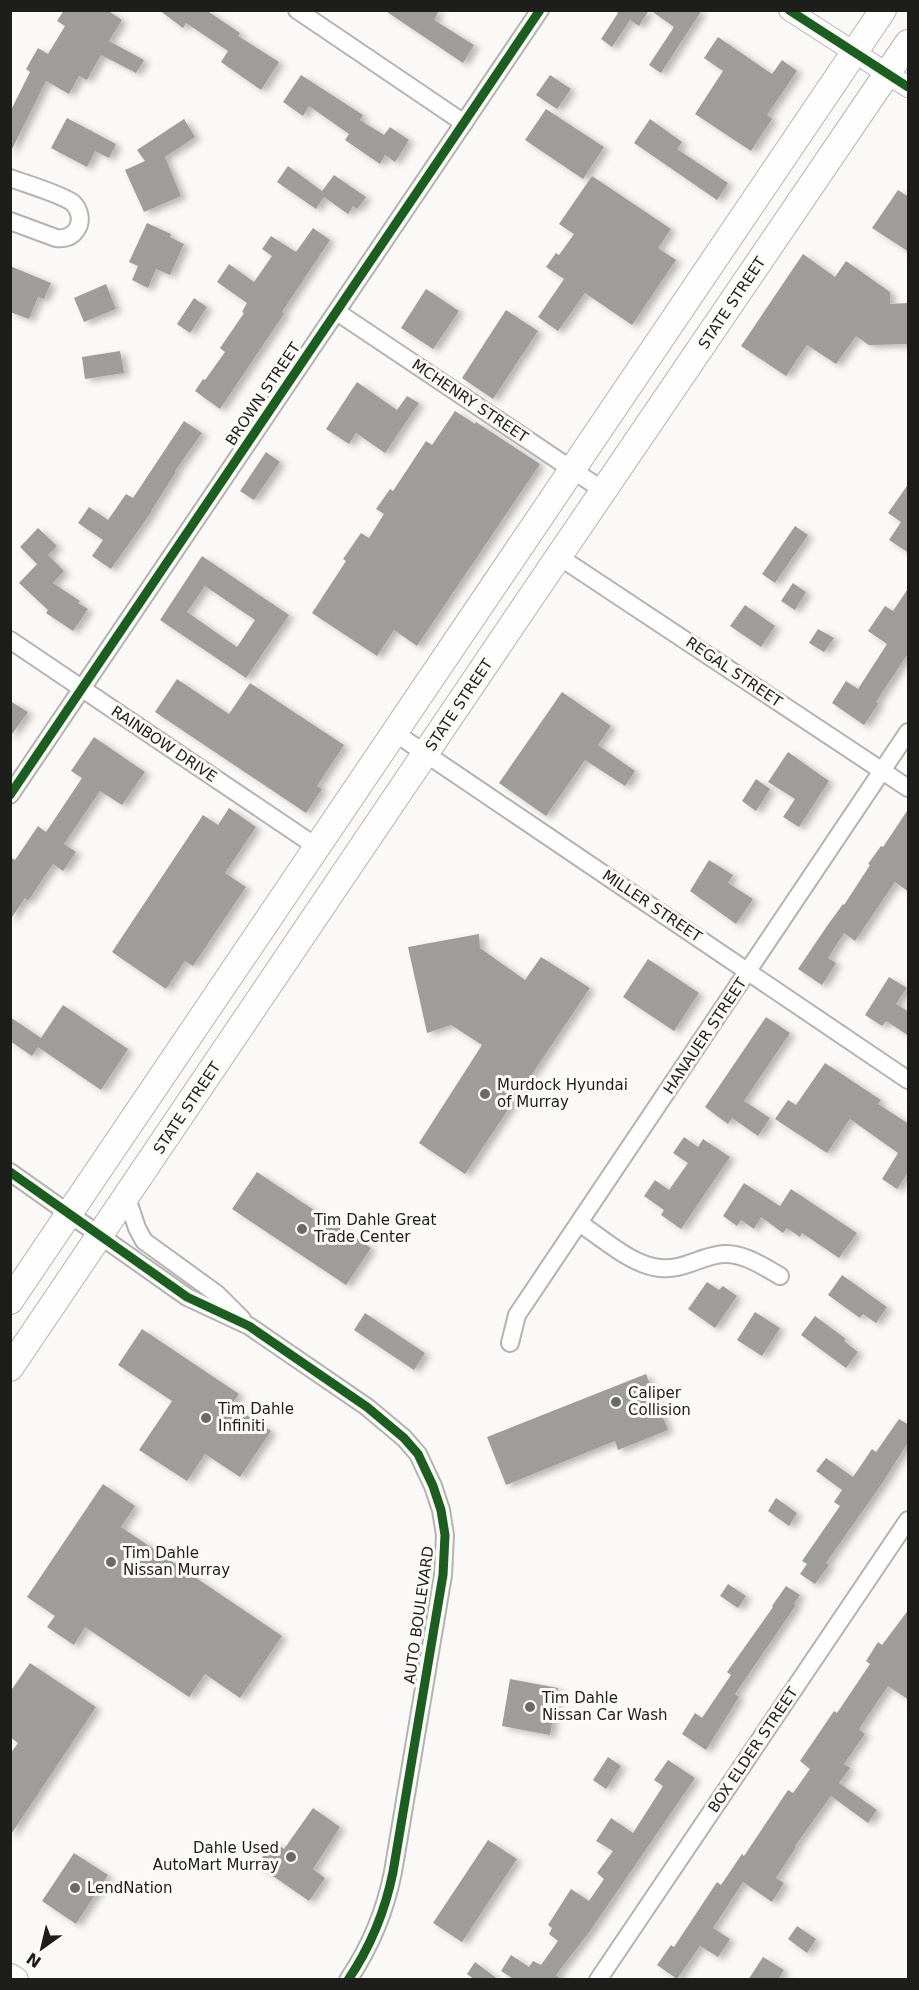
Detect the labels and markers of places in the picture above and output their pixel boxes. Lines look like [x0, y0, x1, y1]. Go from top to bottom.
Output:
place label: Murdock Hyundai of Murray [497, 1076, 628, 1111]
marker: Murdock Hyundai of Murray [478, 1087, 492, 1101]
place label: Tim Dahle Great Trade Center [313, 1211, 437, 1246]
marker: Tim Dahle Great Trade Center [295, 1222, 309, 1236]
place label: Caliper Collision [628, 1384, 691, 1419]
marker: Caliper Collision [609, 1395, 623, 1409]
place label: Tim Dahle Infiniti [217, 1400, 294, 1435]
marker: Tim Dahle Infiniti [199, 1411, 213, 1425]
place label: Tim Dahle Nissan Murray [122, 1544, 230, 1579]
marker: Tim Dahle Nissan Murray [104, 1555, 118, 1569]
place label: Tim Dahle Nissan Car Wash [541, 1689, 667, 1724]
marker: Tim Dahle Nissan Car Wash [523, 1700, 537, 1714]
place label: Dahle Used AutoMart Murray [153, 1839, 279, 1874]
marker: Dahle Used AutoMart Murray [284, 1850, 298, 1864]
place label: LendNation [87, 1879, 173, 1897]
marker: LendNation [68, 1881, 82, 1895]

